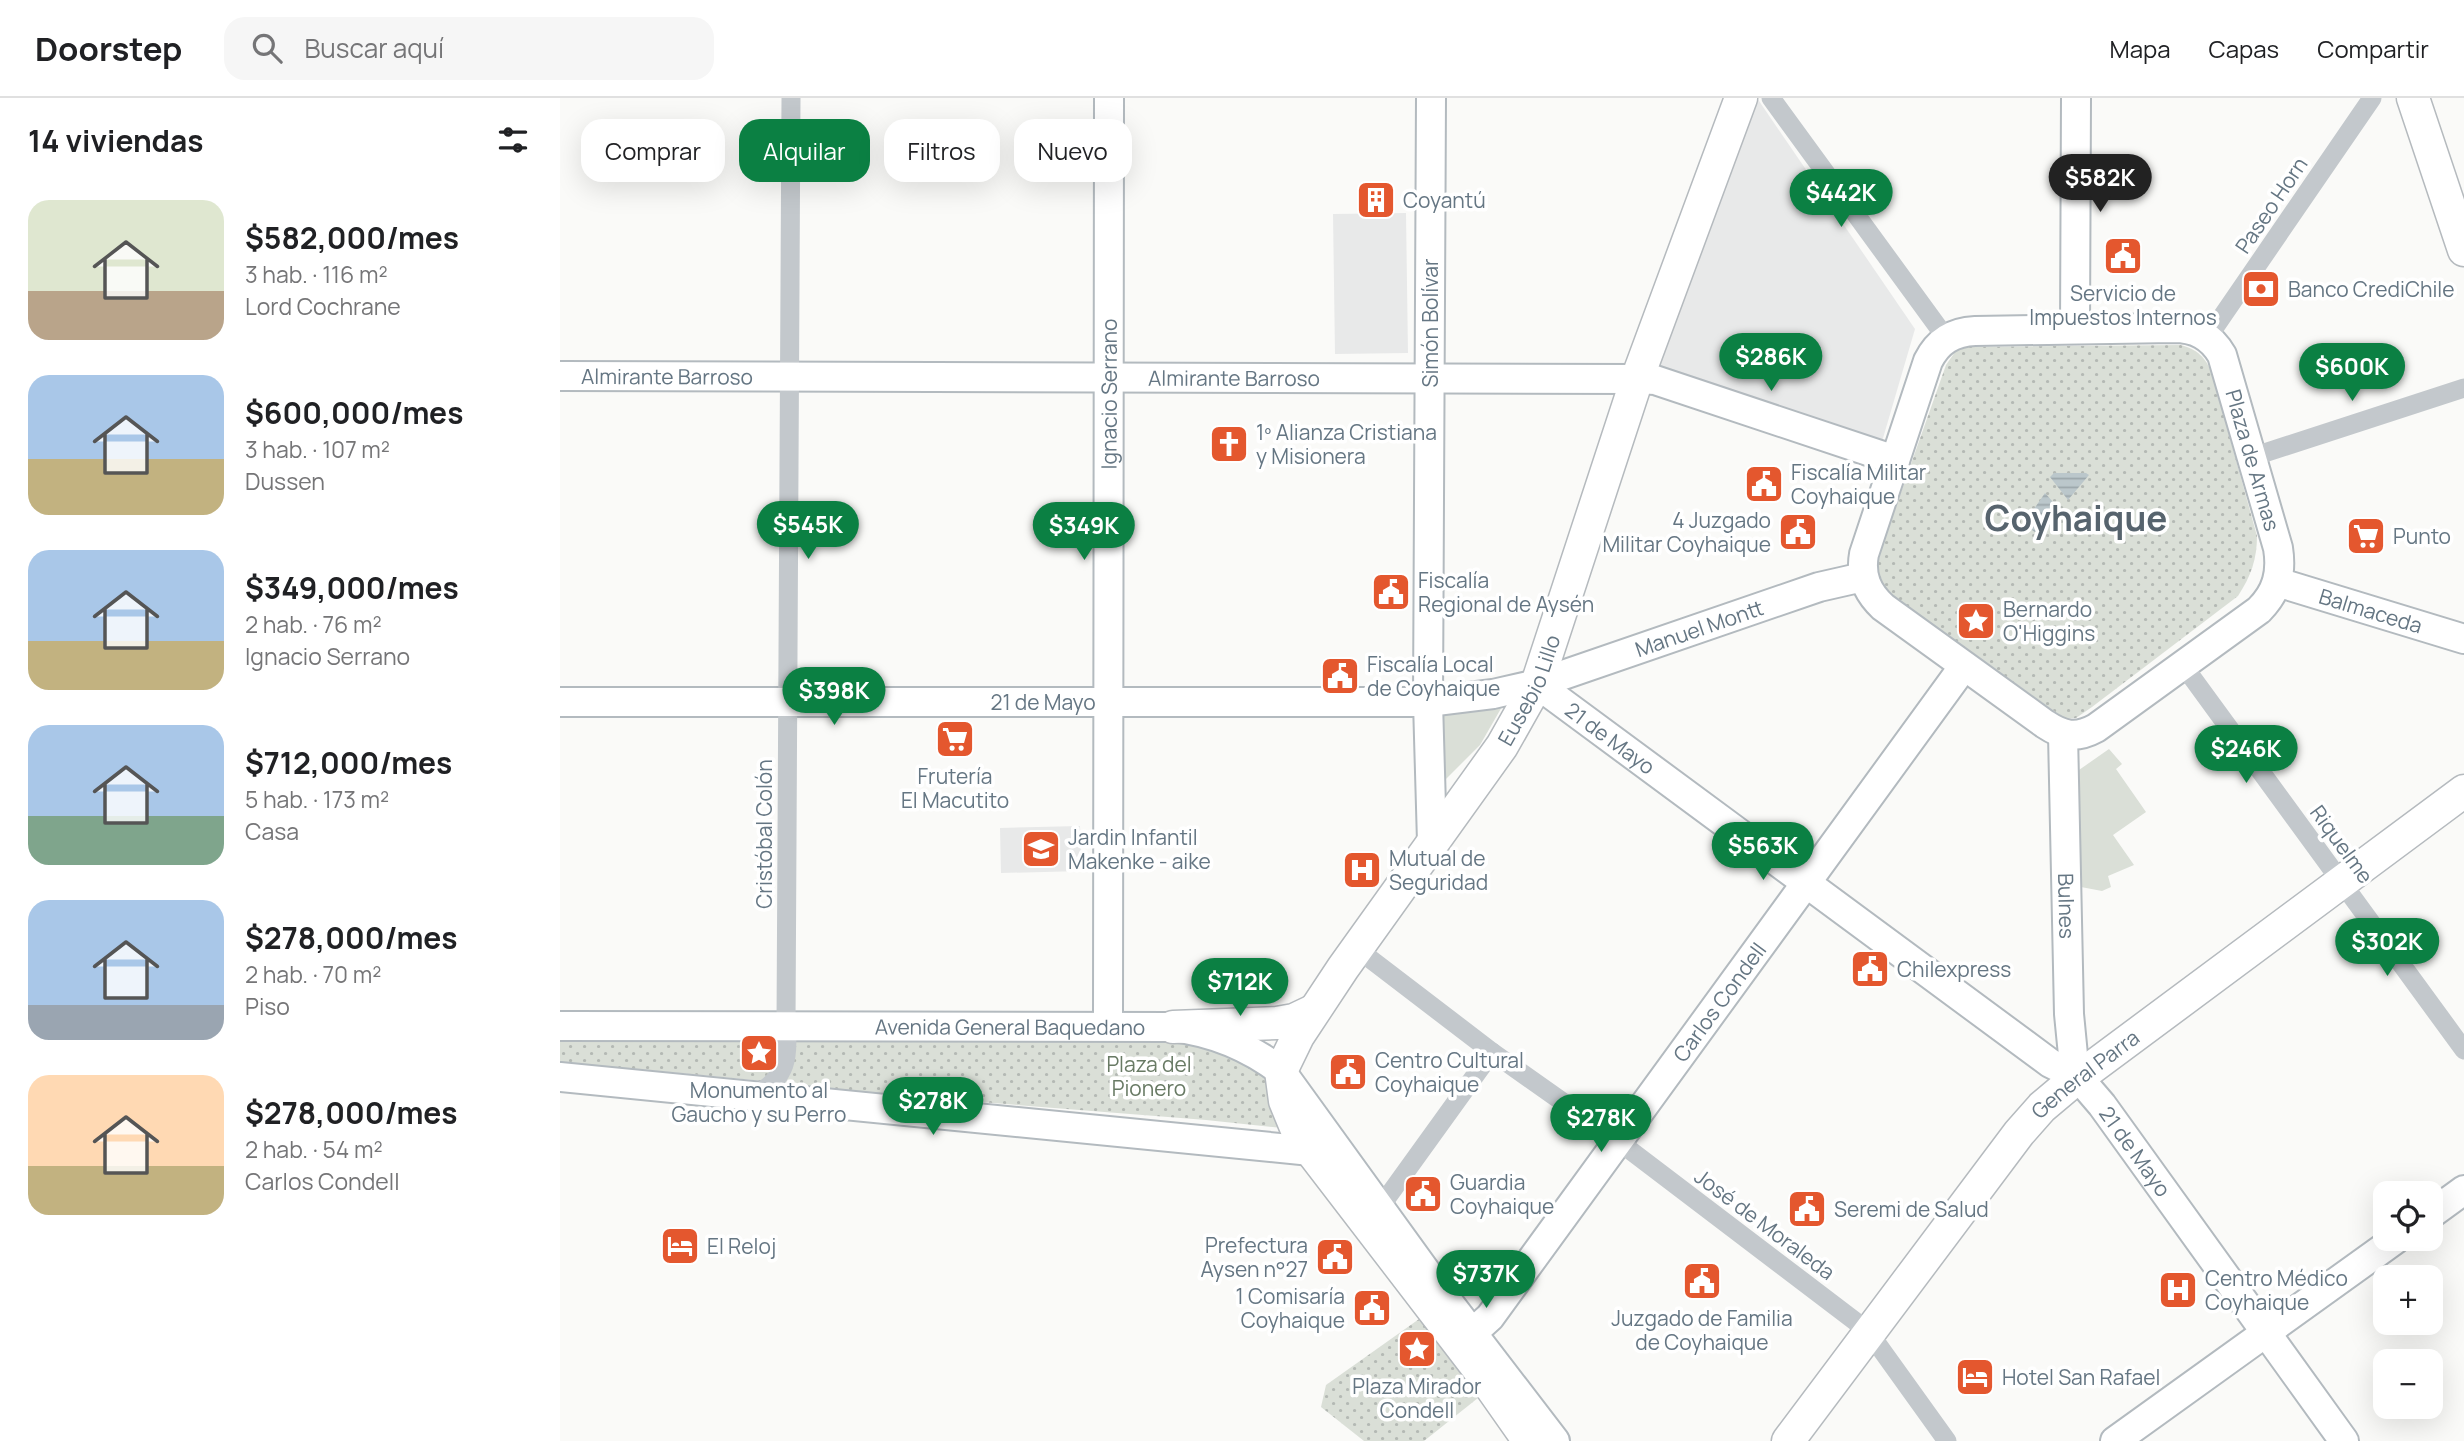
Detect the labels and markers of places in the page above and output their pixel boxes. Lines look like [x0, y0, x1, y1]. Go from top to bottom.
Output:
pin: $582K [2051, 155, 2149, 214]
pin: $442K [1792, 170, 1890, 229]
building icon: Coyantú [1355, 179, 1397, 221]
place label: Coyantú [1403, 186, 1486, 214]
public building icon: Servicio de Impuestos Internos [2102, 235, 2144, 277]
bank icon: Banco CrediChile [2240, 268, 2282, 310]
place label: Banco CrediChile [2288, 275, 2454, 303]
place label: Servicio de Impuestos Internos [2029, 279, 2217, 331]
pin: $286K [1722, 334, 1820, 393]
pin: $600K [2303, 344, 2401, 403]
place label: 1º Alianza Cristiana y Misionera [1256, 418, 1437, 470]
church icon: 1º Alianza Cristiana y Misionera [1208, 423, 1250, 465]
place label: Fiscalía Militar Coyhaique [1791, 458, 1927, 510]
public building icon: Fiscalía Militar Coyhaique [1743, 463, 1785, 505]
pin: $545K [759, 502, 857, 561]
pin: $349K [1035, 503, 1133, 562]
place label: 4 Juzgado Militar Coyhaique [1602, 506, 1771, 558]
public building icon: 4 Juzgado Militar Coyhaique [1777, 511, 1819, 553]
supermarket icon: Punto [2345, 515, 2387, 557]
place label: Punto [2393, 522, 2451, 550]
place label: Fiscalía Regional de Aysén [1418, 566, 1594, 618]
public building icon: Fiscalía Regional de Aysén [1370, 571, 1412, 613]
place label: Bernardo O'Higgins [2003, 595, 2095, 647]
place icon: Bernardo O'Higgins [1955, 600, 1997, 642]
place label: Fiscalía Local de Coyhaique [1367, 650, 1500, 702]
public building icon: Fiscalía Local de Coyhaique [1319, 655, 1361, 697]
pin: $398K [785, 668, 883, 727]
supermarket icon: Frutería El Macutito [934, 718, 976, 760]
pin: $246K [2197, 726, 2295, 785]
place label: Frutería El Macutito [901, 762, 1009, 814]
pin: $563K [1714, 822, 1812, 882]
place label: Jardin Infantil Makenke - aike [1068, 823, 1211, 875]
school or university icon: Jardin Infantil Makenke - aike [1020, 828, 1062, 870]
place label: Mutual de Seguridad [1389, 844, 1488, 896]
hospital icon: Mutual de Seguridad [1341, 849, 1383, 891]
pin: $302K [2338, 918, 2436, 978]
public building icon: Chilexpress [1849, 948, 1891, 990]
place label: Chilexpress [1897, 955, 2011, 983]
pin: $712K [1191, 958, 1289, 1018]
place icon: Monumento al Gaucho y su Perro [738, 1032, 780, 1074]
place label: Centro Cultural Coyhaique [1375, 1046, 1524, 1098]
public building icon: Centro Cultural Coyhaique [1327, 1051, 1369, 1093]
place label: Monumento al Gaucho y su Perro [672, 1076, 846, 1128]
pin: $278K [884, 1077, 982, 1137]
pin: $278K [1552, 1094, 1650, 1154]
place label: Guardia Coyhaique [1450, 1168, 1554, 1220]
public building icon: Guardia Coyhaique [1402, 1173, 1444, 1215]
public building icon: Seremi de Salud [1786, 1188, 1828, 1230]
place label: Seremi de Salud [1834, 1195, 1989, 1223]
hotel icon: El Reloj [659, 1225, 701, 1267]
place label: Prefectura Aysen n°27 [1201, 1231, 1308, 1283]
place label: El Reloj [707, 1232, 776, 1260]
public building icon: Prefectura Aysen n°27 [1314, 1236, 1356, 1278]
pin: $737K [1437, 1250, 1535, 1310]
public building icon: Juzgado de Familia de Coyhaique [1681, 1260, 1723, 1302]
place label: Centro Médico Coyhaique [2205, 1264, 2348, 1316]
hospital icon: Centro Médico Coyhaique [2157, 1269, 2199, 1311]
place label: 1 Comisaría Coyhaique [1236, 1282, 1345, 1334]
public building icon: 1 Comisaría Coyhaique [1351, 1287, 1393, 1329]
place label: Juzgado de Familia de Coyhaique [1611, 1304, 1793, 1356]
place icon: Plaza Mirador Condell [1396, 1328, 1438, 1370]
hotel icon: Hotel San Rafael [1954, 1356, 1996, 1398]
place label: Hotel San Rafael [2002, 1363, 2160, 1391]
place label: Plaza Mirador Condell [1352, 1372, 1482, 1424]

